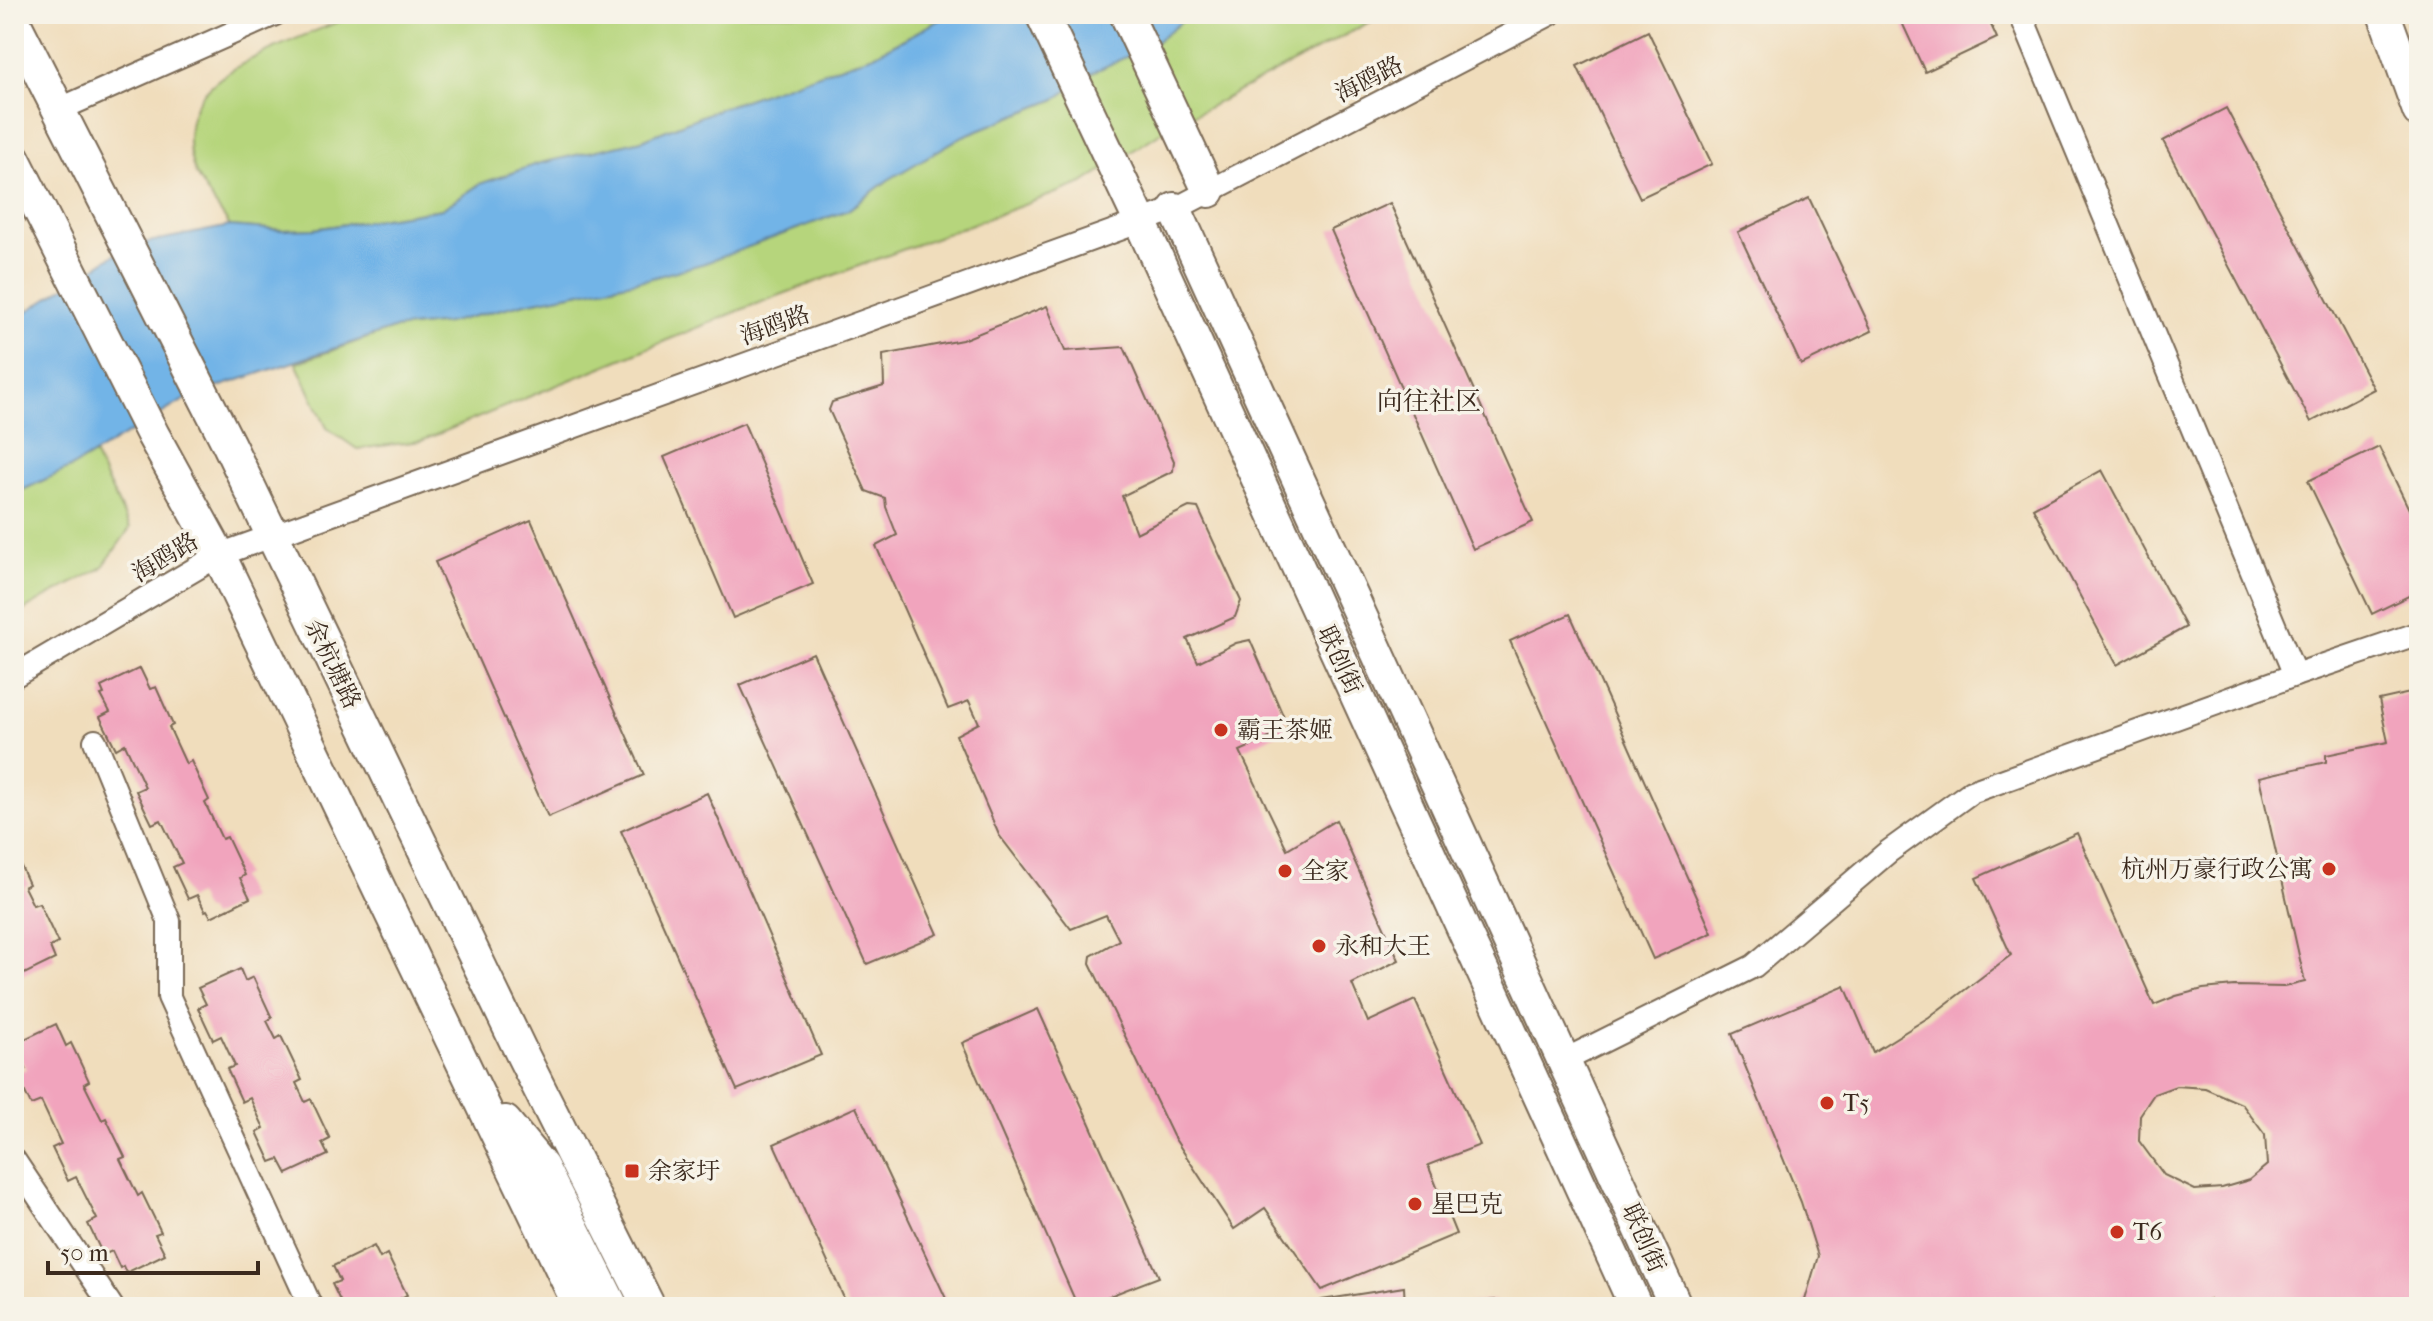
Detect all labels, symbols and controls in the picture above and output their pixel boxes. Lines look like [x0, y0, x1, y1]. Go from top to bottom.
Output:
street label: 海鸥路 [1331, 50, 1407, 108]
street label: 海鸥路 [736, 300, 814, 350]
district label: 向往社区 [1377, 386, 1481, 417]
street label: 海鸥路 [127, 526, 203, 588]
street label: 余杭塘路 [299, 615, 367, 713]
street label: 联创街 [1312, 621, 1368, 699]
place label: 霸王茶姬 [1237, 716, 1333, 744]
marker: 霸王茶姬 [1212, 721, 1230, 739]
place label: 杭州万豪行政公寓 [2121, 855, 2313, 883]
place label: 全家 [1301, 857, 1349, 885]
marker: 杭州万豪行政公寓 [2320, 860, 2338, 878]
marker: 全家 [1276, 862, 1294, 880]
place label: 永和大王 [1335, 932, 1431, 960]
marker: 永和大王 [1310, 937, 1328, 955]
place label: T5 [1843, 1089, 1870, 1117]
marker: T5 [1818, 1094, 1836, 1112]
place label: 余家圩 [648, 1157, 720, 1185]
marker: 余家圩 [623, 1162, 641, 1180]
place label: 星巴克 [1431, 1190, 1503, 1218]
marker: 星巴克 [1406, 1195, 1424, 1213]
street label: 联创街 [1617, 1199, 1671, 1277]
place label: T6 [2133, 1218, 2163, 1246]
marker: T6 [2108, 1223, 2126, 1241]
scale bar [48, 1225, 258, 1275]
text: 50 m [60, 1239, 109, 1267]

